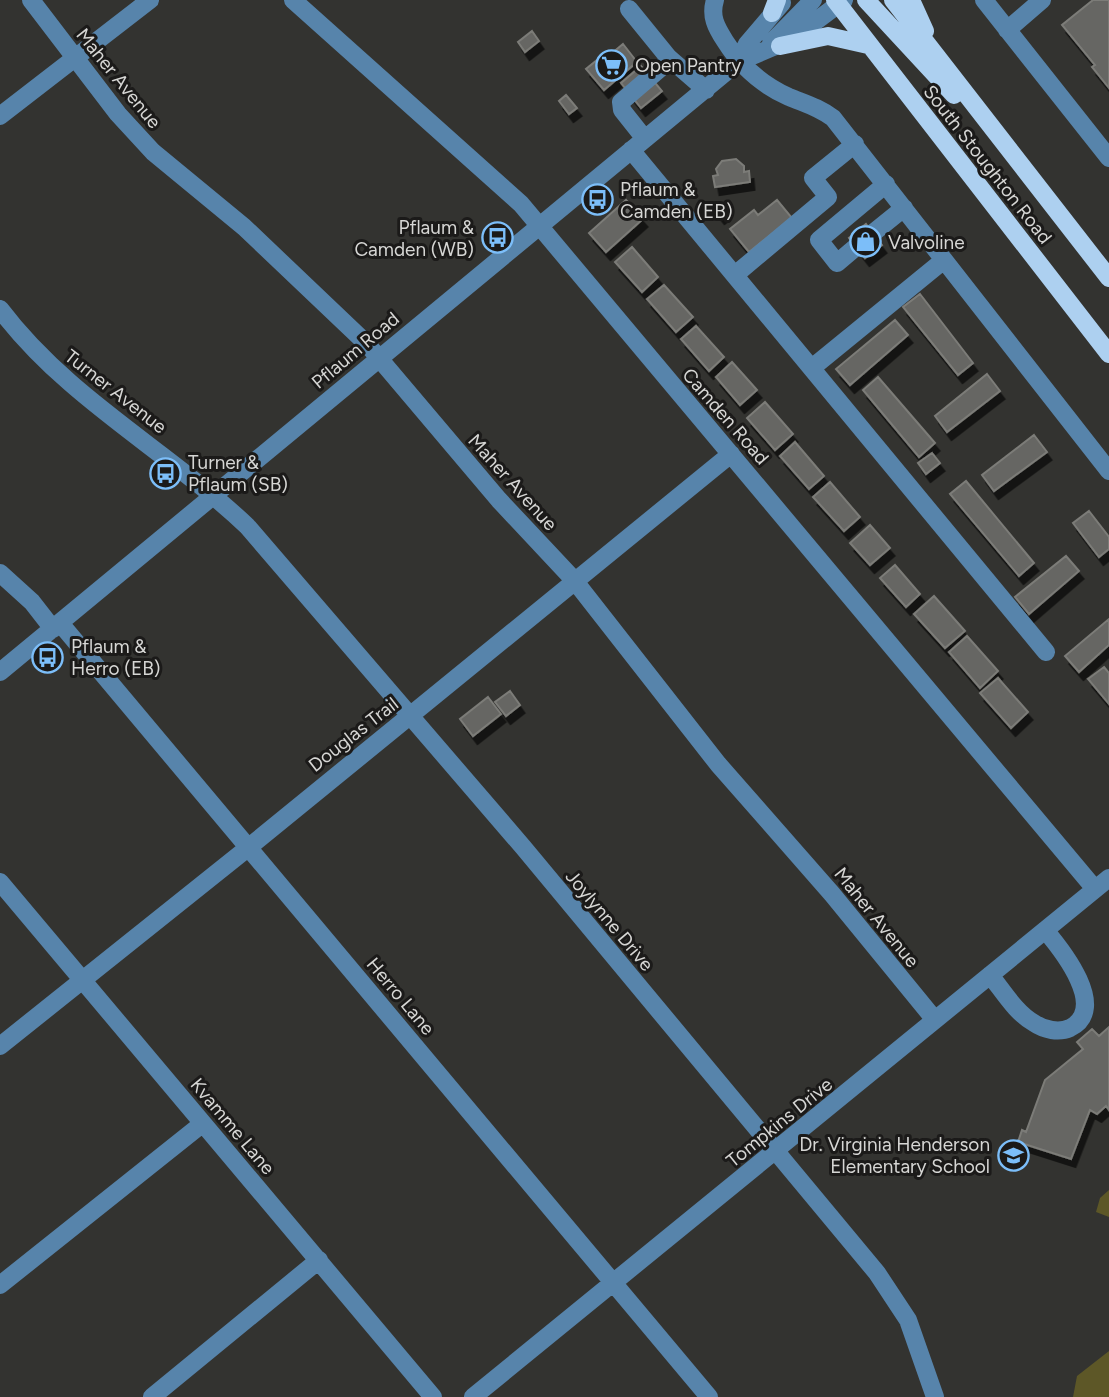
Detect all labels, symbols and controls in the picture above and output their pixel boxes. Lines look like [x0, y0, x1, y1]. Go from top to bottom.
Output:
street label: Maher Avenue [71, 24, 166, 133]
supermarket icon: Open Pantry [595, 48, 629, 82]
place label: Open Pantry [635, 54, 741, 77]
street label: South Stoughton Road [918, 80, 1057, 248]
place label: Pflaum & Camden (EB) [620, 178, 733, 223]
bus stop icon: Pflaum & Camden (EB) [580, 183, 614, 217]
place label: Pflaum & Camden (WB) [354, 216, 475, 261]
bus stop icon: Pflaum & Camden (WB) [480, 221, 514, 255]
shop icon: Valvoline [848, 225, 882, 259]
place label: Valvoline [888, 231, 965, 254]
street label: Pflaum Road [307, 307, 404, 394]
street label: Turner Avenue [60, 344, 171, 438]
street label: Camden Road [678, 363, 774, 469]
street label: Maher Avenue [463, 429, 562, 535]
place label: Turner & Pflaum (SB) [188, 451, 288, 496]
bus stop icon: Turner & Pflaum (SB) [148, 456, 182, 490]
place label: Pflaum & Herro (EB) [71, 635, 160, 680]
bus stop icon: Pflaum & Herro (EB) [31, 640, 65, 674]
street label: Douglas Trail [304, 692, 403, 777]
street label: Maher Avenue [829, 863, 924, 972]
street label: Joylynne Drive [561, 865, 659, 976]
street label: Herro Lane [362, 953, 440, 1040]
street label: Kvamme Lane [186, 1073, 280, 1179]
street label: Tompkins Drive [722, 1073, 837, 1172]
place label: Dr. Virginia Henderson Elementary School [799, 1133, 990, 1178]
school or university icon: Dr. Virginia Henderson Elementary School [996, 1138, 1030, 1172]

